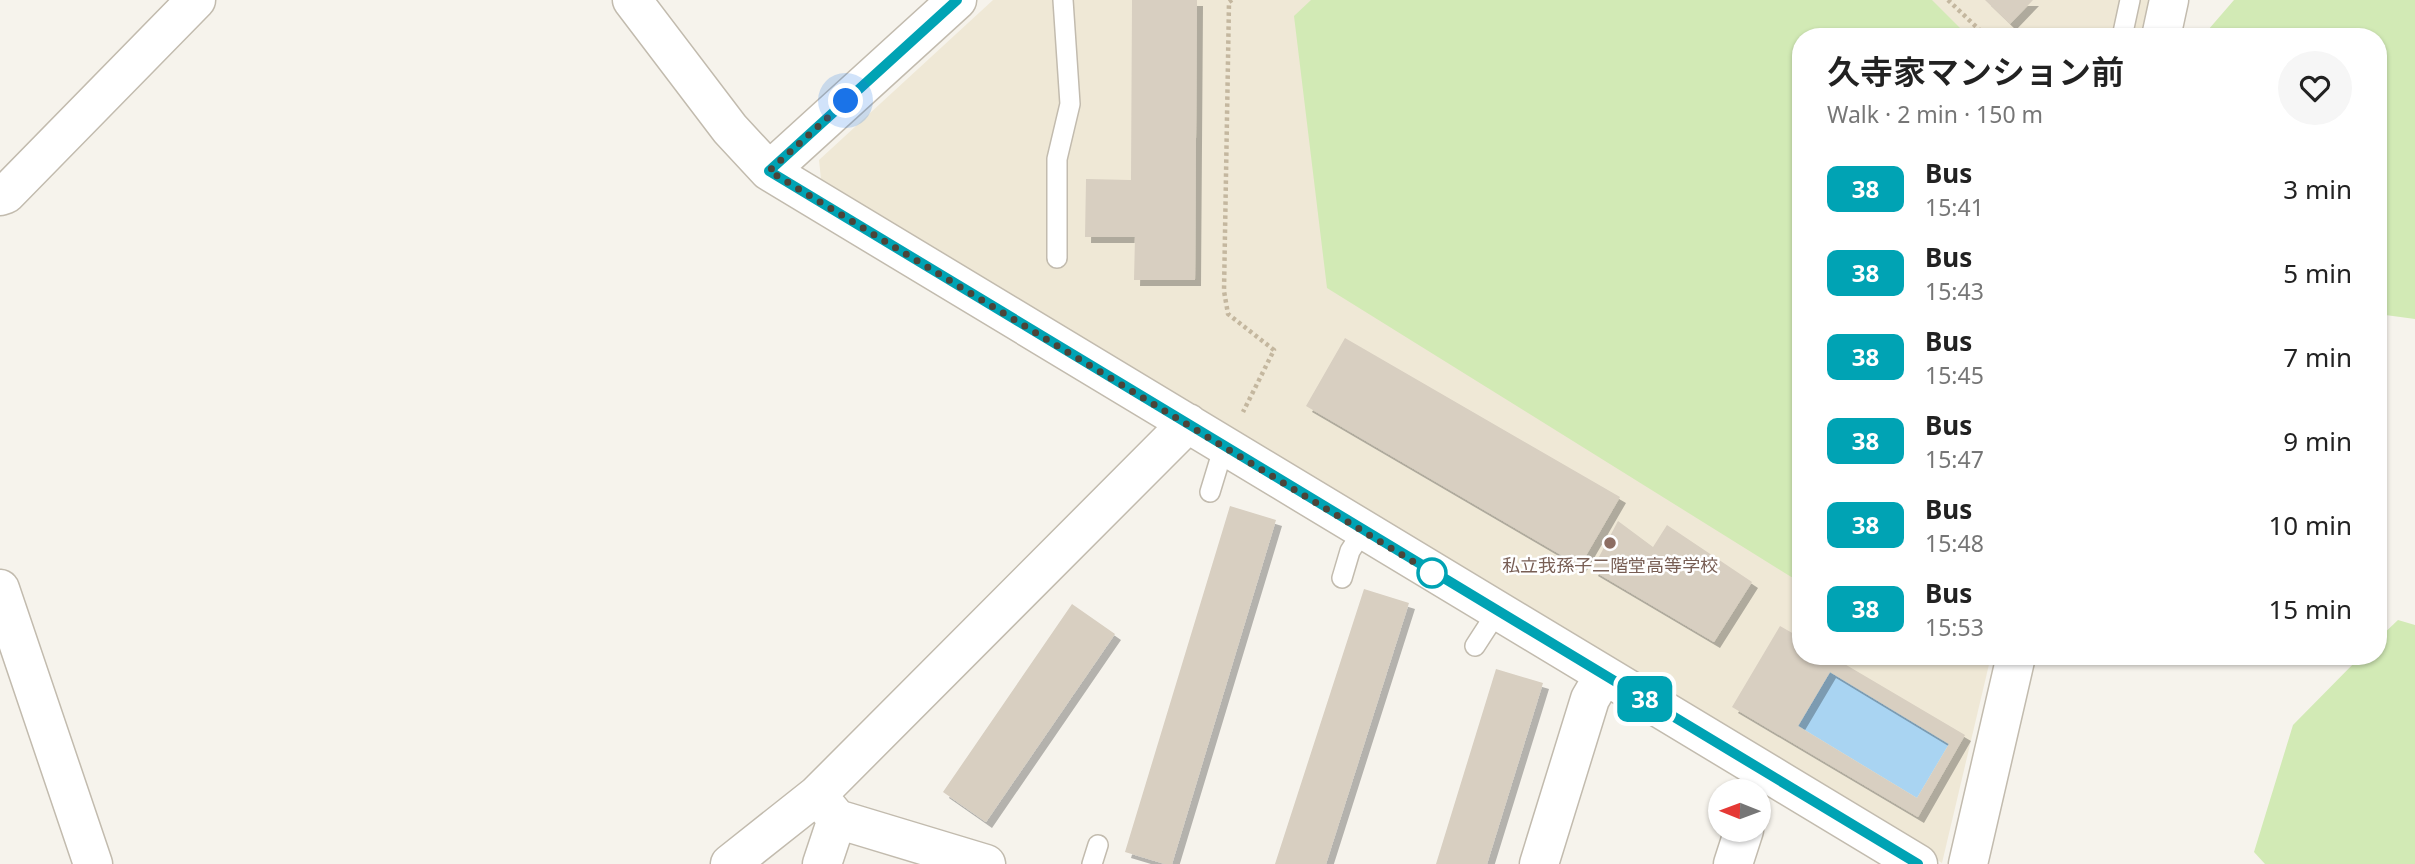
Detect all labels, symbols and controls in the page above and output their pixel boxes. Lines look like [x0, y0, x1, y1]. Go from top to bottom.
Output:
text: 久寺家マンション前 [1827, 49, 2124, 94]
button: heart [2278, 51, 2352, 125]
your location [828, 83, 863, 118]
text: Walk · 2 min · 150 m [1827, 98, 2043, 130]
text: Bus [1925, 155, 1972, 191]
text: 3 min [2283, 171, 2352, 207]
text: 38 [1852, 172, 1879, 205]
text: 15:41 [1925, 191, 1984, 223]
text: Bus [1925, 239, 1972, 275]
text: 5 min [2283, 255, 2352, 291]
text: 38 [1852, 256, 1879, 289]
text: 15:43 [1925, 275, 1984, 307]
text: Bus [1925, 323, 1972, 359]
text: 7 min [2283, 339, 2352, 375]
text: 38 [1852, 340, 1879, 373]
text: 15:45 [1925, 359, 1984, 391]
text: Bus [1925, 407, 1972, 443]
text: 9 min [2283, 423, 2352, 459]
text: 38 [1852, 424, 1879, 457]
text: 15:47 [1925, 443, 1984, 475]
text: Bus [1925, 491, 1972, 527]
text: 10 min [2268, 507, 2352, 543]
text: 38 [1852, 508, 1879, 541]
text: 15:48 [1925, 527, 1984, 559]
marker: 私立我孫子二階堂高等学校 [1602, 535, 1618, 551]
place label: 私立我孫子二階堂高等学校 [1502, 553, 1718, 577]
unlabelled marker [1417, 558, 1447, 588]
text: Bus [1925, 575, 1972, 611]
text: 15 min [2268, 591, 2352, 627]
text: 38 [1852, 592, 1879, 625]
text: 15:53 [1925, 611, 1984, 643]
line badge: 38 [1614, 676, 1676, 722]
text: 38 [1631, 682, 1659, 715]
north arrow [1708, 779, 1771, 842]
map controls [1708, 779, 1771, 842]

